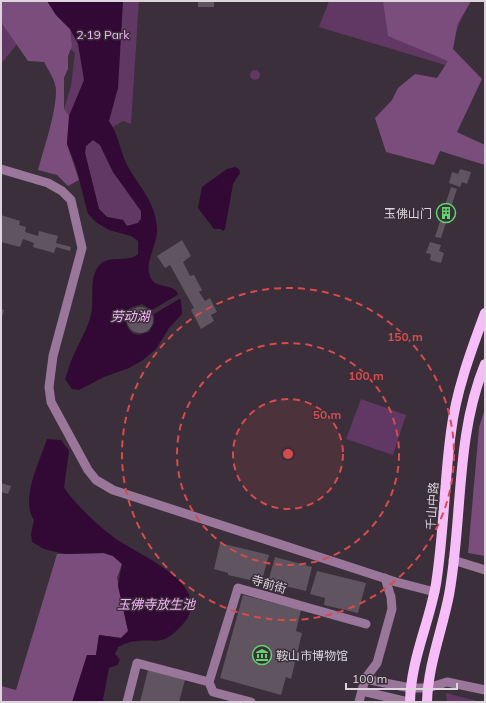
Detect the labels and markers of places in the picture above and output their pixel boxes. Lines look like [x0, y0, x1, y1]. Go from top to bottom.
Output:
building icon: 玉佛山门 [435, 202, 457, 224]
place label: 玉佛山门 [384, 206, 432, 221]
centre of rings [281, 447, 295, 461]
museum icon: 鞍山市博物馆 [251, 644, 273, 666]
place label: 鞍山市博物馆 [276, 648, 348, 663]

